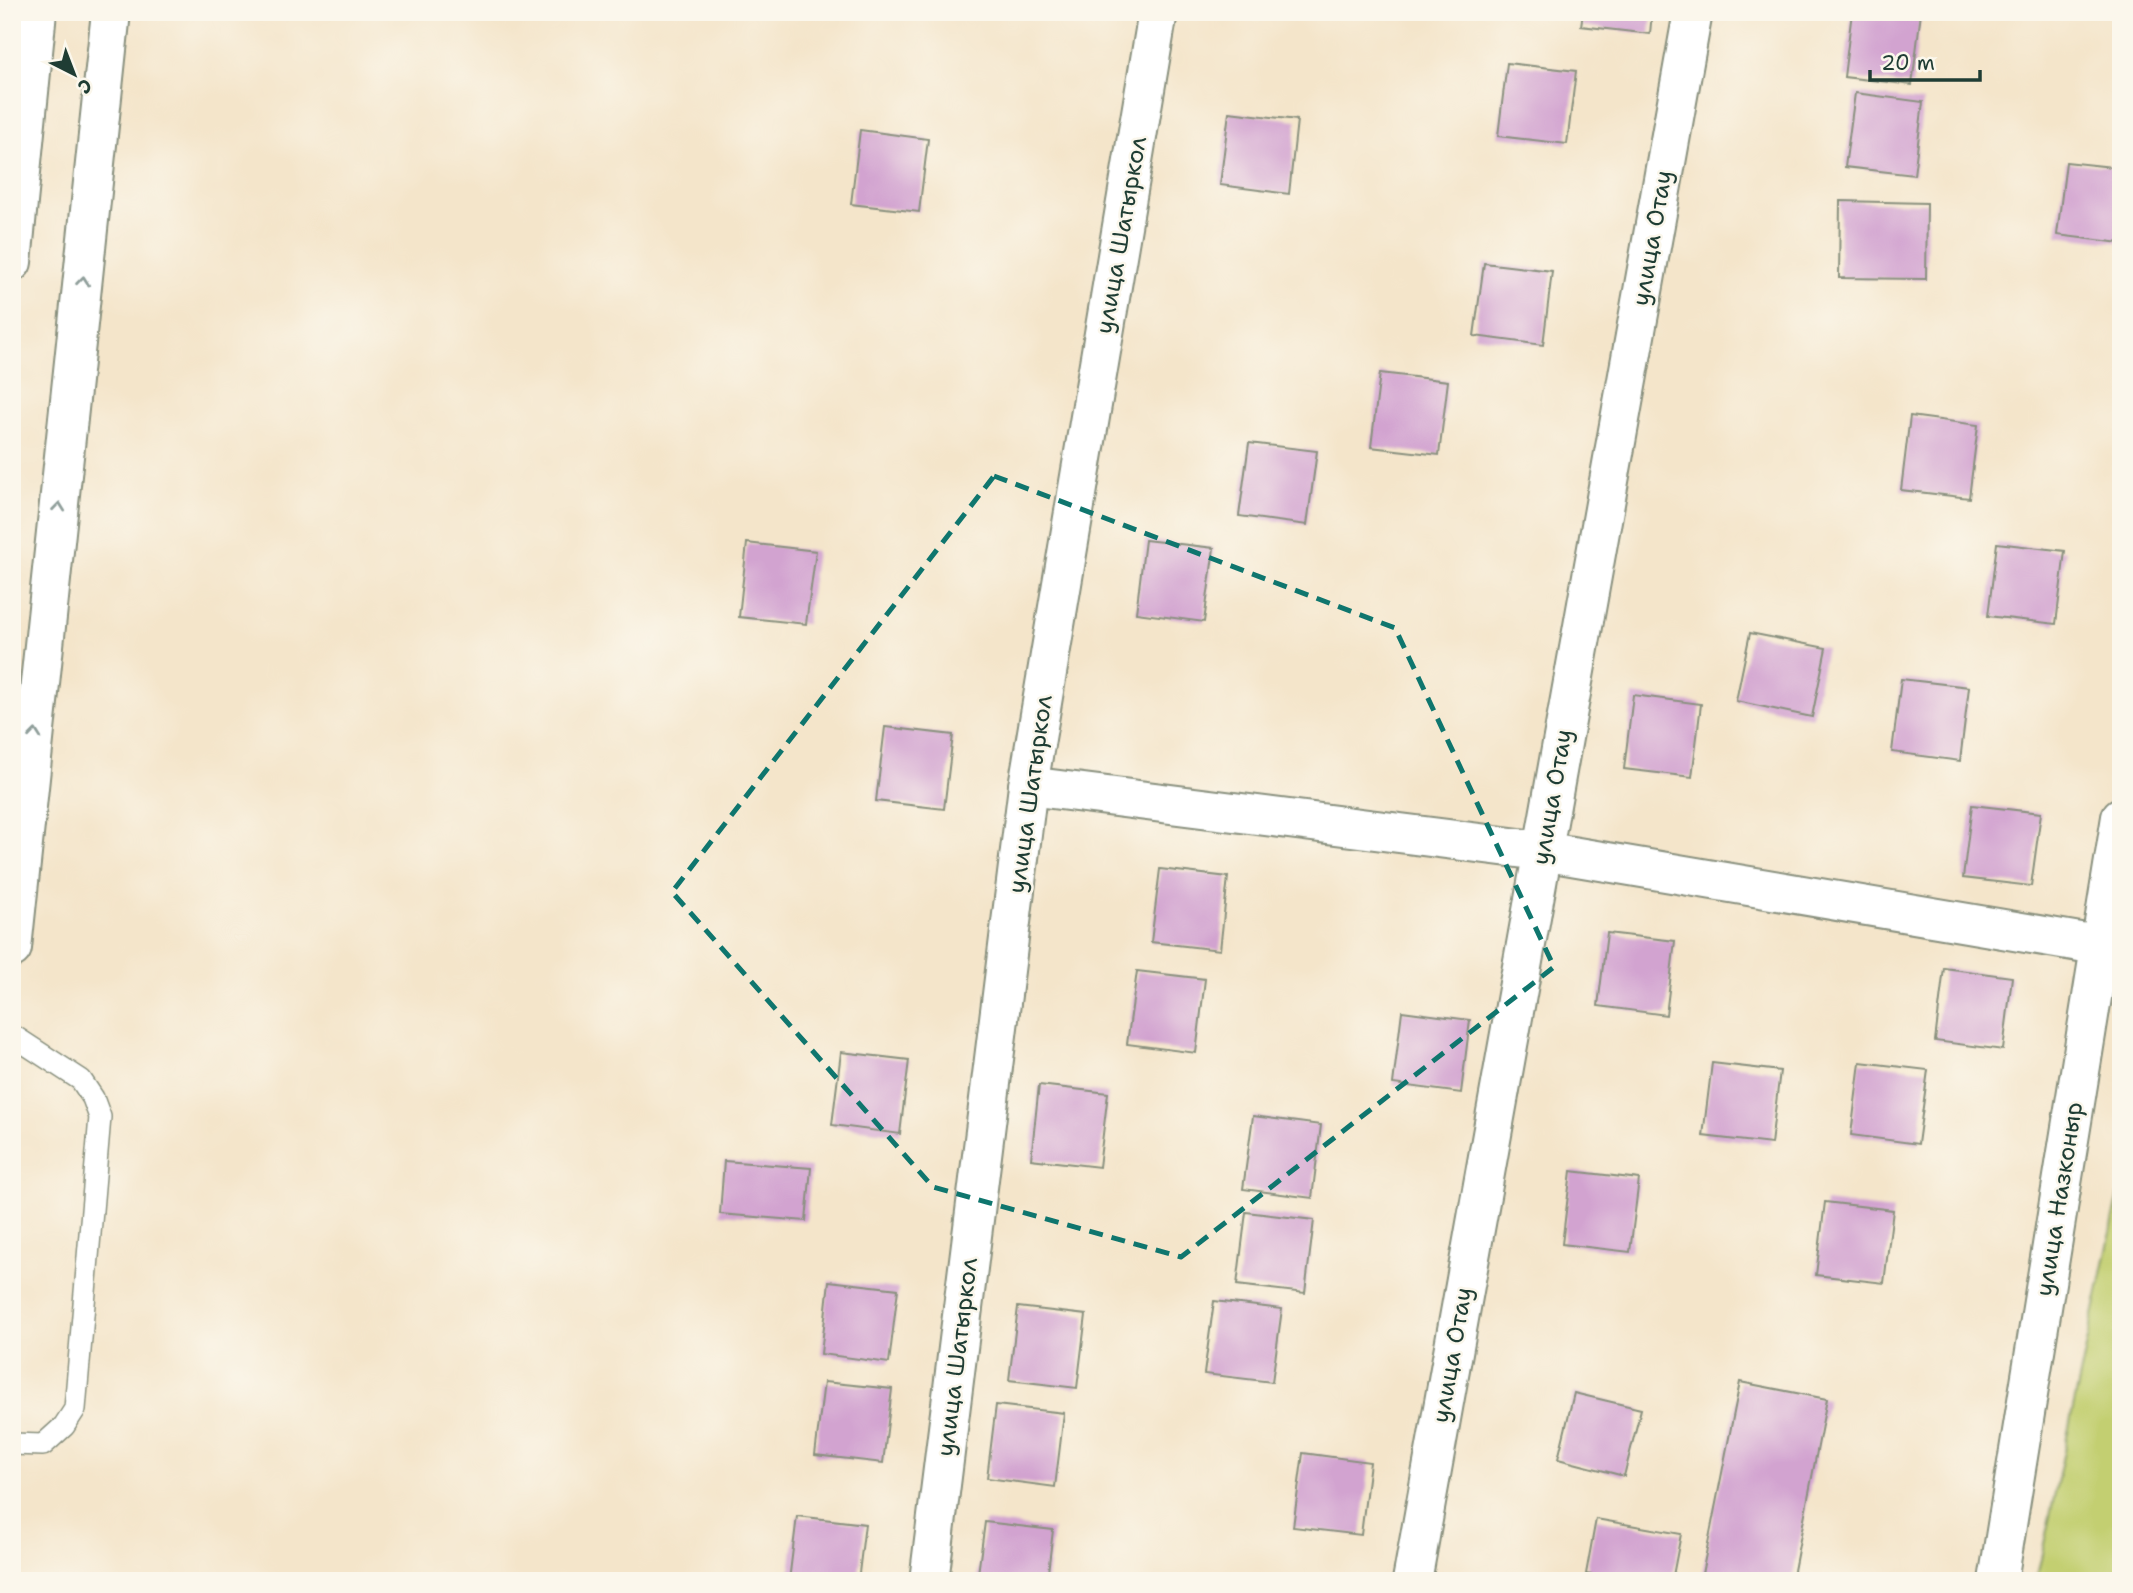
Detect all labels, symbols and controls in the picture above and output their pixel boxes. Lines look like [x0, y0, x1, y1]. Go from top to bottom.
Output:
north arrow [38, 38, 108, 108]
scale bar [1870, 38, 1981, 82]
text: 20 m [1881, 49, 1935, 77]
text: С [72, 73, 98, 99]
street label: улица Шатыркол [1088, 134, 1154, 336]
street label: улица Отау [1624, 168, 1680, 308]
one-way arrow [75, 275, 90, 287]
one-way arrow [51, 501, 66, 513]
street label: улица Шатыркол [1000, 693, 1060, 895]
street label: улица Отау [1524, 727, 1580, 867]
one-way arrow [27, 728, 42, 739]
street label: улица Назконыр [2028, 1099, 2090, 1299]
street label: улица Шатыркол [929, 1256, 985, 1458]
street label: улица Отау [1424, 1285, 1480, 1425]

